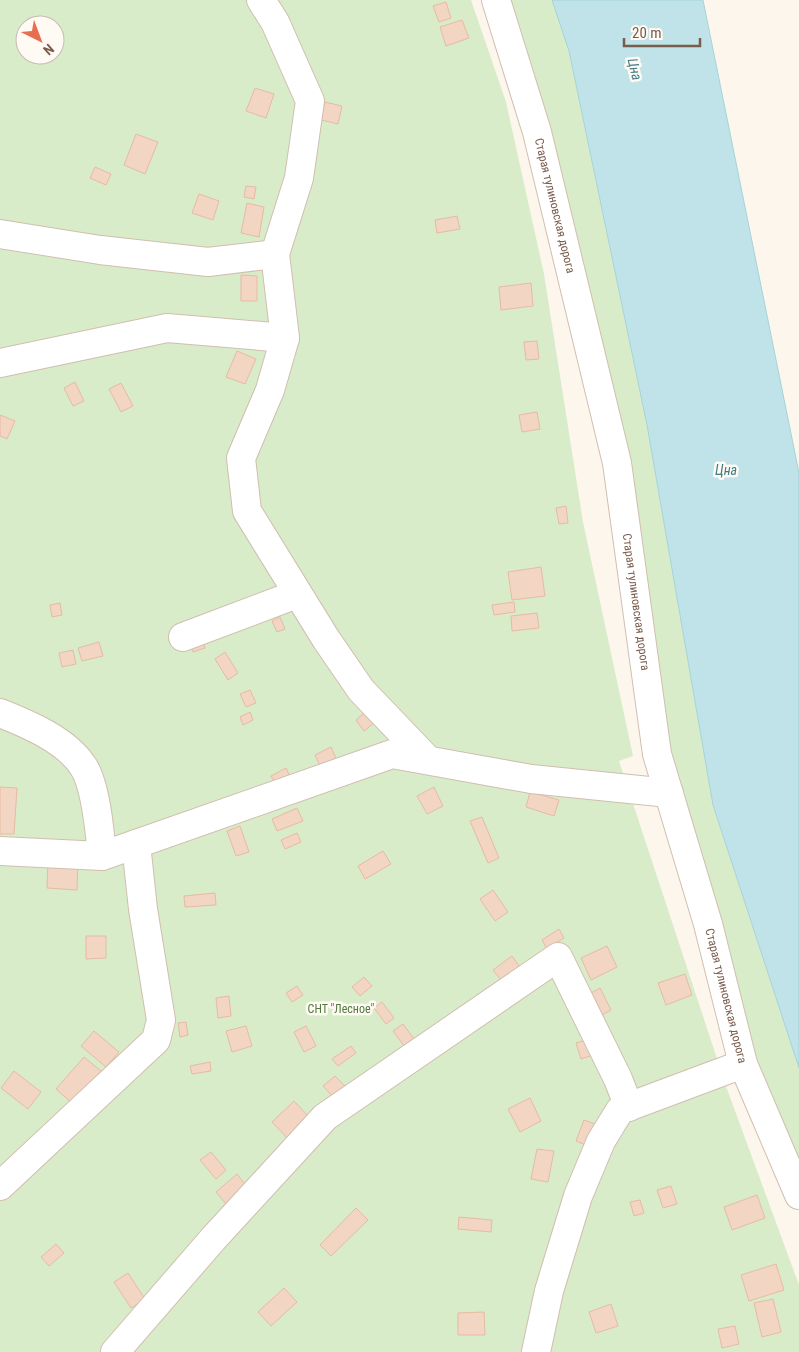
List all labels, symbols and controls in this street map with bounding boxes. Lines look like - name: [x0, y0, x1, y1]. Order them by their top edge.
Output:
- north arrow: [15, 15, 65, 65]
- scale bar: [624, 15, 700, 47]
- text: 20 m: [632, 24, 662, 42]
- text: N: [40, 41, 57, 58]
- water label: Цна: [625, 56, 645, 82]
- street label: Старая тулиновская дорога: [532, 137, 578, 275]
- water label: Цна: [715, 462, 737, 478]
- street label: Старая тулиновская дорога: [620, 532, 652, 672]
- street label: Старая тулиновская дорога: [702, 927, 750, 1065]
- park label: СНТ "Лесное": [308, 1002, 375, 1016]

